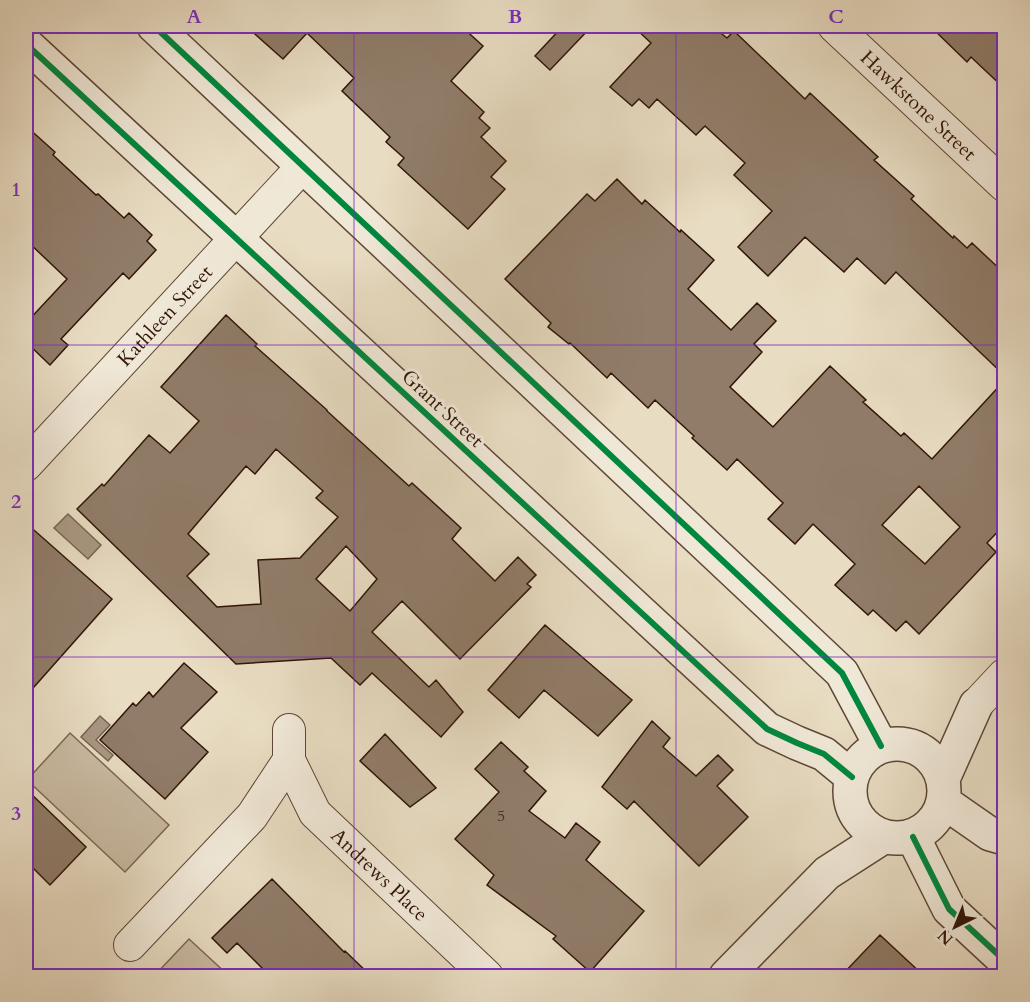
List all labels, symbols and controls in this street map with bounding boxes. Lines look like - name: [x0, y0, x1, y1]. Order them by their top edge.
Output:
- text: A: [186, 3, 202, 30]
- text: B: [508, 3, 522, 30]
- text: C: [828, 3, 844, 30]
- street label: Hawkstone Street: [854, 45, 983, 167]
- text: 1: [11, 176, 21, 203]
- street label: Kathleen Street: [111, 259, 219, 372]
- street label: Grant Street: [396, 363, 490, 454]
- text: 2: [11, 488, 21, 515]
- text: 3: [11, 800, 21, 827]
- house number: 5: [497, 805, 505, 827]
- street label: Andrews Place: [325, 822, 434, 927]
- north arrow: [925, 897, 985, 957]
- text: N: [933, 924, 958, 950]

